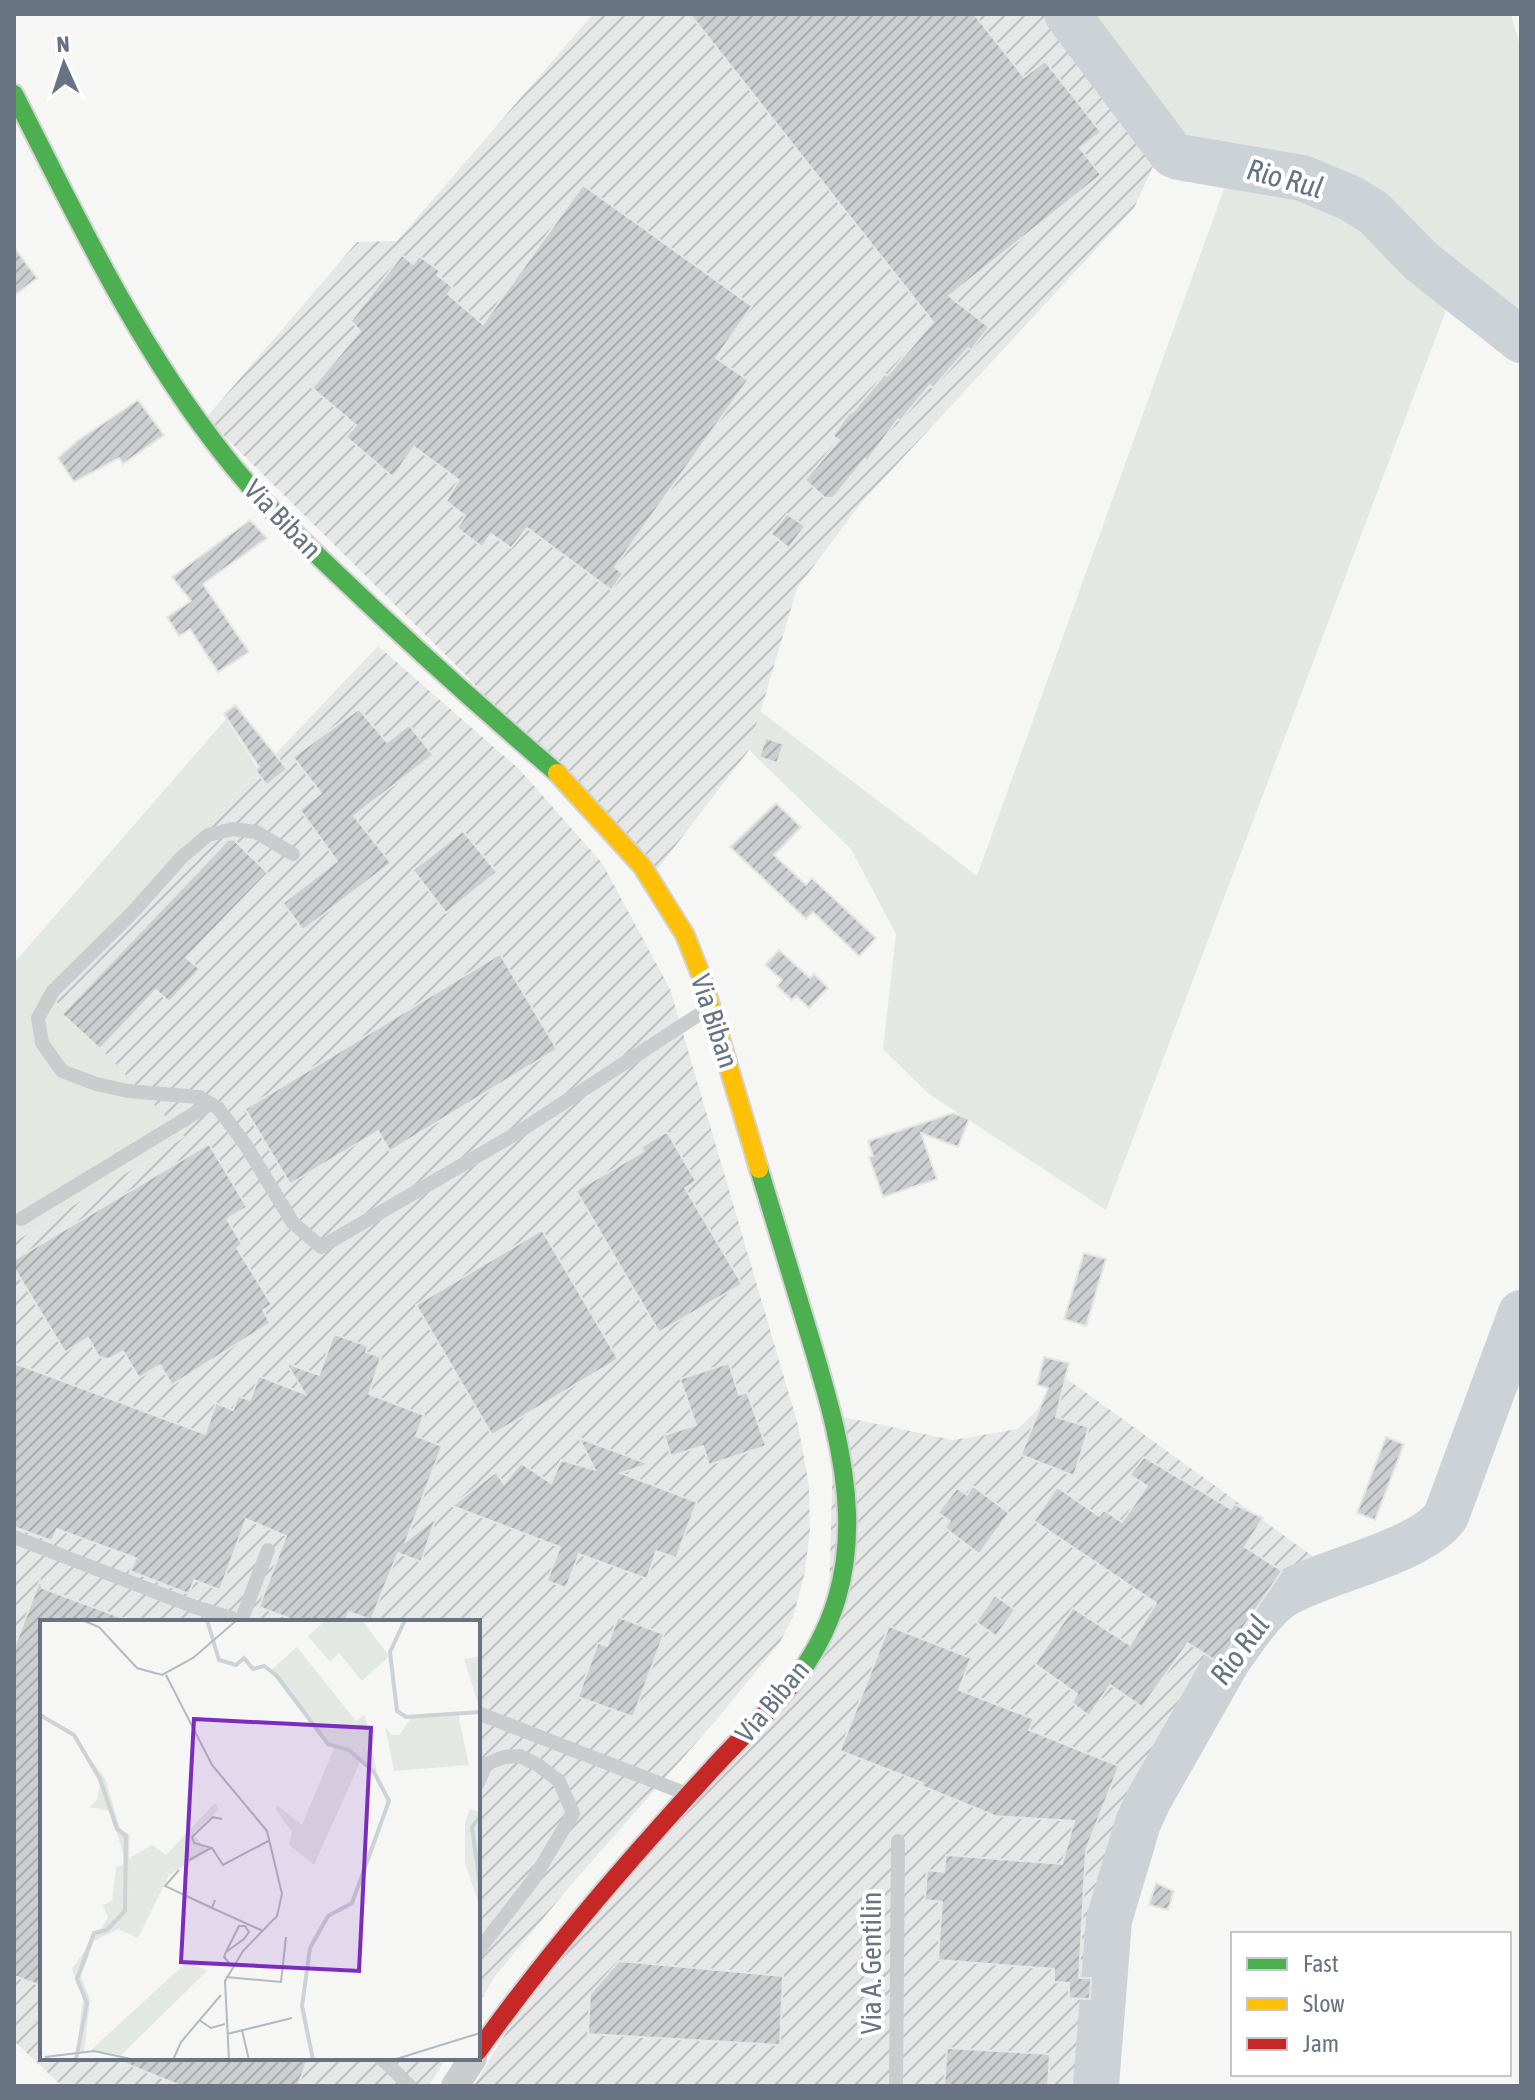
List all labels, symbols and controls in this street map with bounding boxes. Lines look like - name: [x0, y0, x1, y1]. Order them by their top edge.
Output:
- north arrow: [24, 24, 104, 104]
- text: N: [56, 31, 70, 57]
- water label: Rio Rul: [1243, 152, 1327, 204]
- street label: Via Biban: [238, 473, 328, 565]
- street label: Via Biban: [685, 970, 745, 1072]
- water label: Rio Rul: [1203, 1608, 1276, 1691]
- inset map: [40, 1620, 480, 2060]
- street label: Via Biban: [729, 1654, 815, 1748]
- street label: Via A. Gentilin: [855, 1892, 887, 2034]
- legend: [1231, 1932, 1511, 2076]
- text: Fast: [1303, 1950, 1339, 1977]
- text: Slow: [1303, 1990, 1345, 2017]
- text: Jam: [1303, 2030, 1339, 2057]

